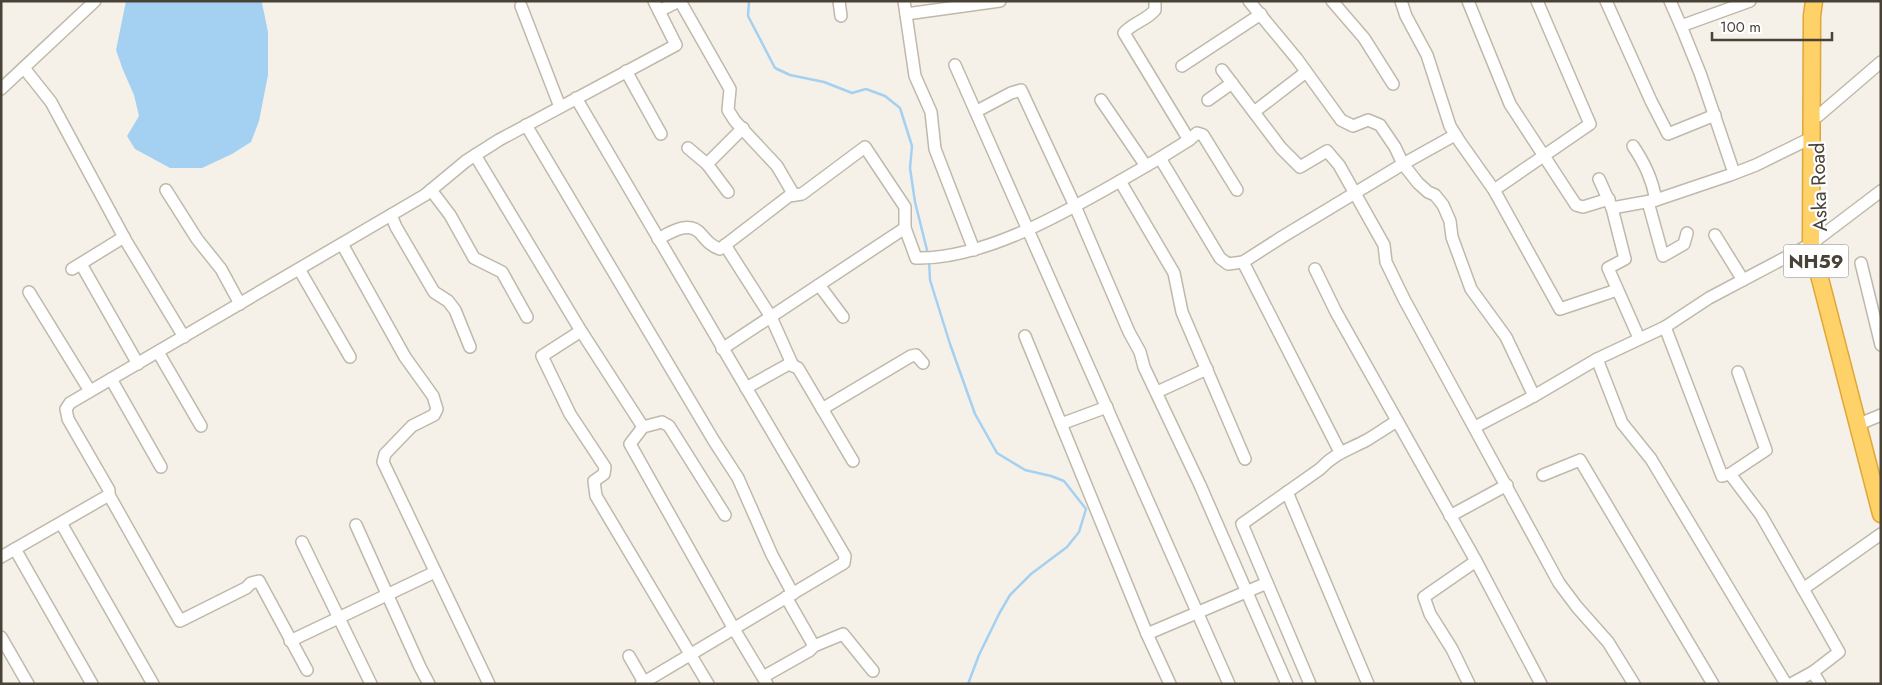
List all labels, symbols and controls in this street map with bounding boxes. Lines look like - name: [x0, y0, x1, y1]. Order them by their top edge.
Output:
- scale bar: [1712, 10, 1832, 42]
- text: 100 m: [1720, 16, 1761, 38]
- street label: Aska Road: [1803, 142, 1835, 232]
- road number: NH59: [1784, 245, 1848, 278]

